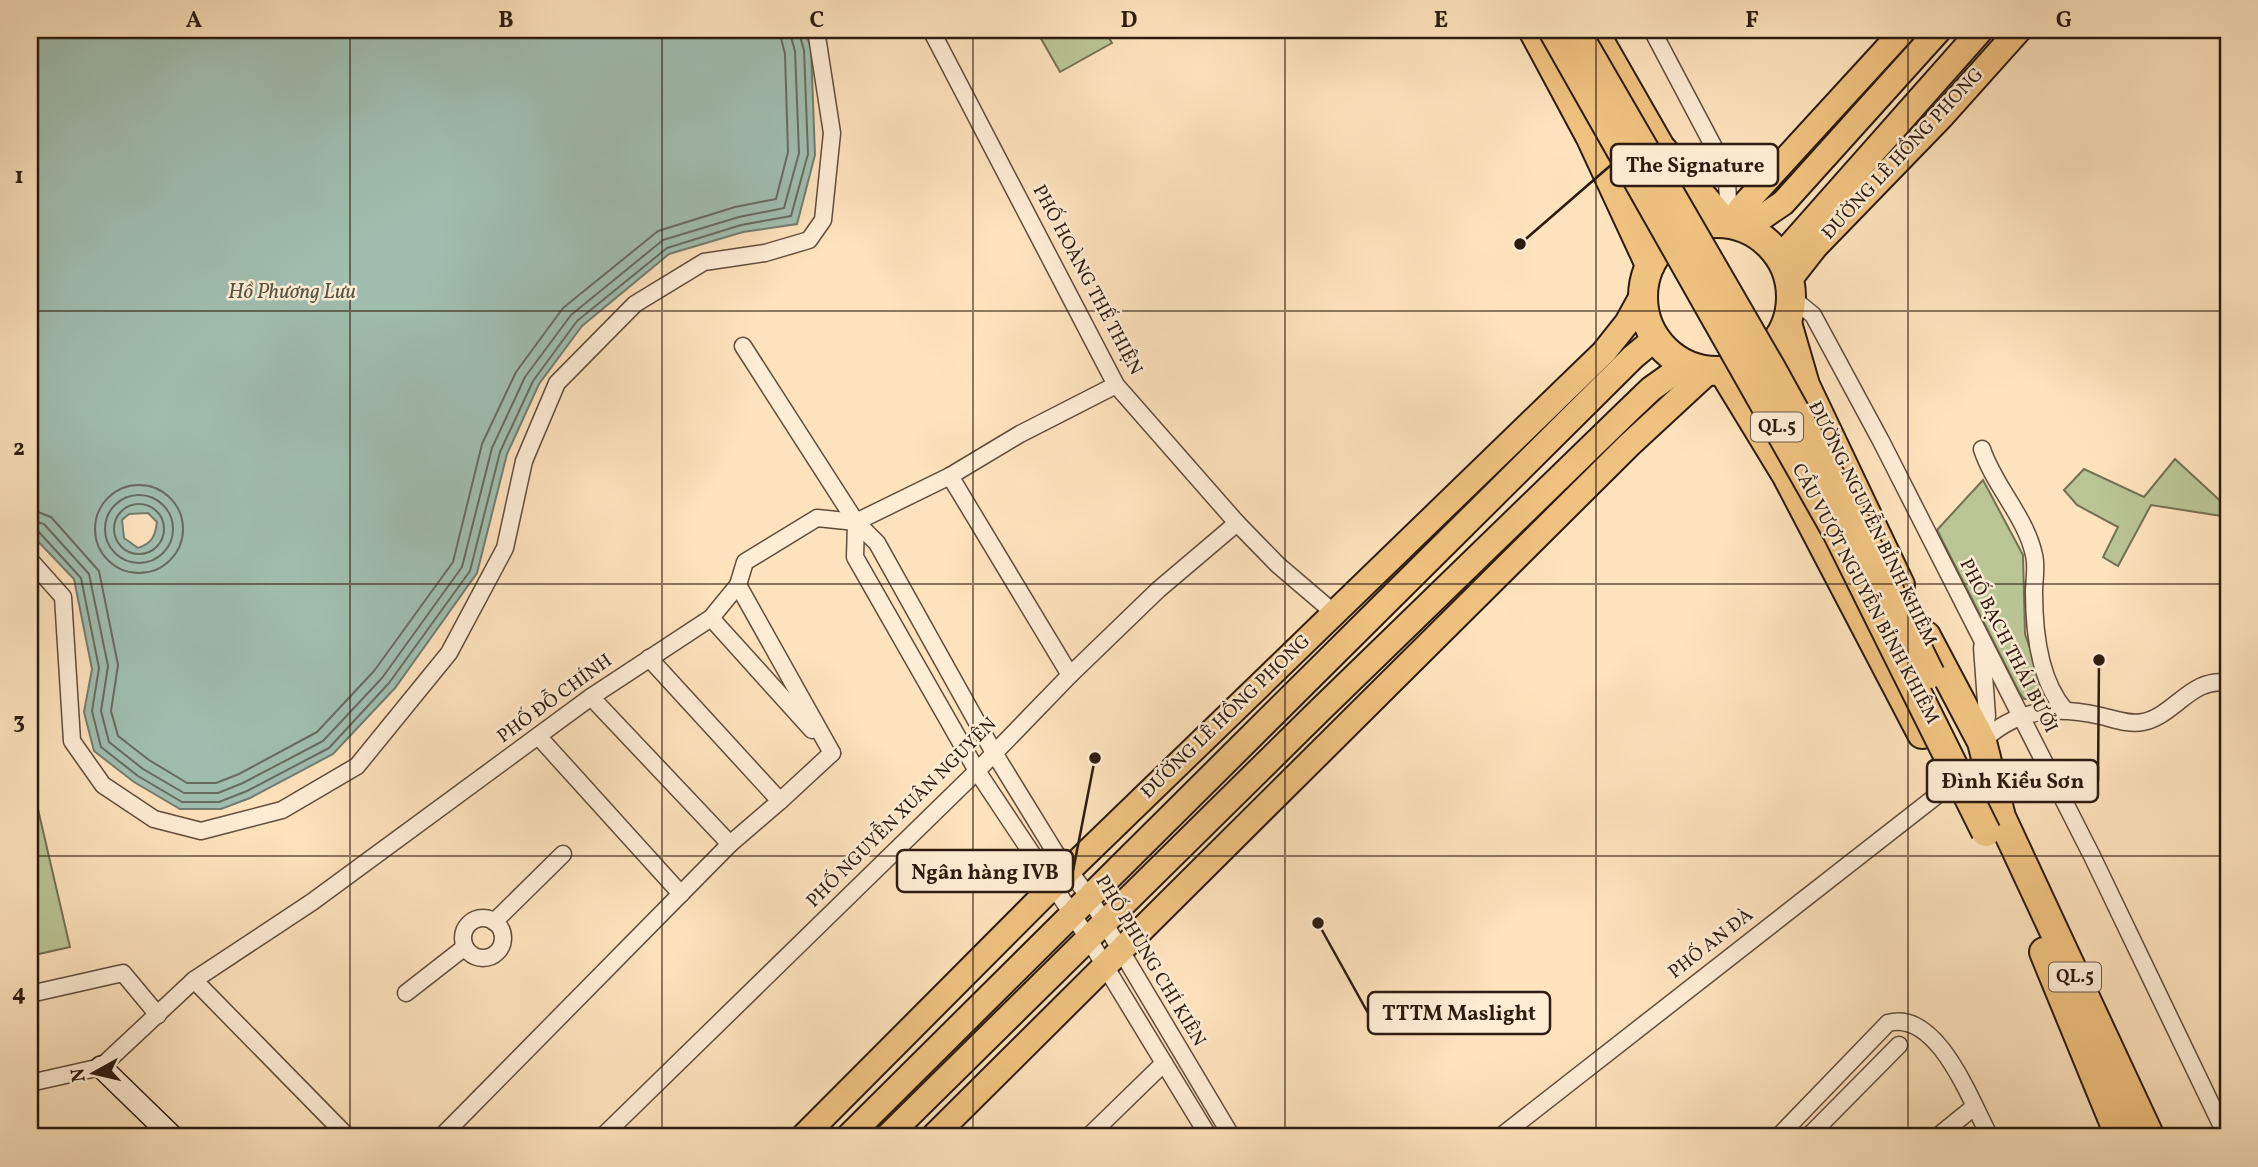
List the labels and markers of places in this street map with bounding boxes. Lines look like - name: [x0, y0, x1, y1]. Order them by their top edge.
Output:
- callout: The Signature: [1611, 144, 1778, 186]
- callout: Đình Kiều Sơn: [1927, 760, 2098, 802]
- callout: Ngân hàng IVB: [897, 850, 1073, 892]
- callout: TTTM Maslight: [1368, 992, 1550, 1034]

